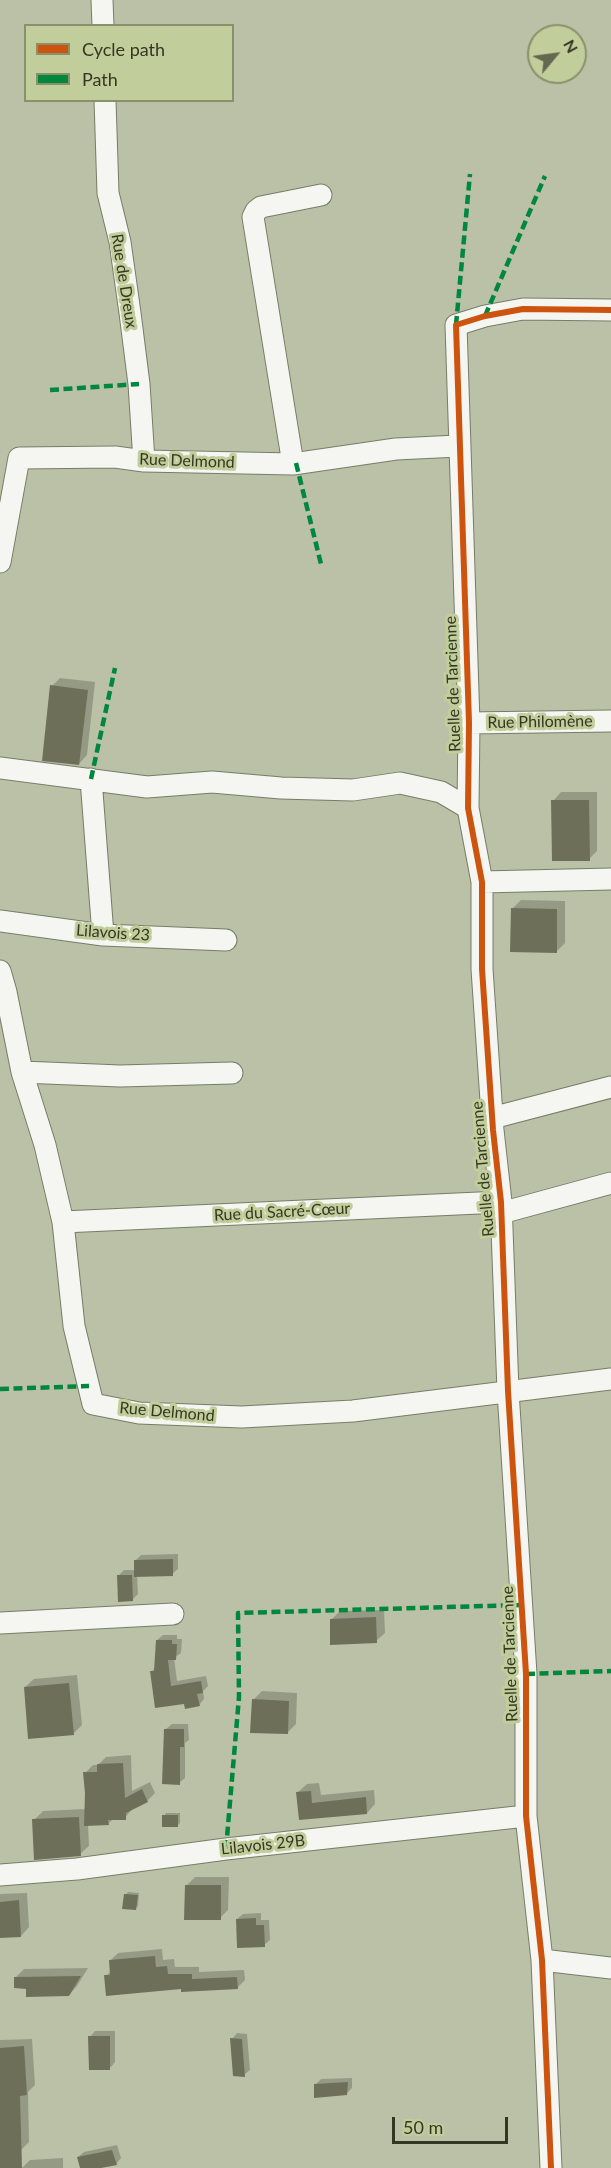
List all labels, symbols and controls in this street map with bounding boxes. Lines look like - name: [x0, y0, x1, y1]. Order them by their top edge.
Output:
- legend: [24, 24, 234, 102]
- north arrow: [527, 24, 587, 84]
- text: N: [560, 36, 583, 56]
- text: Cycle path: [82, 38, 165, 60]
- text: Path: [82, 68, 118, 90]
- street label: Rue de Dreux: [107, 232, 141, 330]
- street label: Rue Delmond: [139, 450, 235, 472]
- street label: Ruelle de Tarcienne: [441, 616, 465, 752]
- street label: Rue Philomène: [487, 711, 593, 733]
- street label: Lilavois 23: [75, 921, 151, 945]
- street label: Ruelle de Tarcienne: [468, 1100, 498, 1238]
- street label: Rue du Sacré-Cœur: [213, 1199, 351, 1225]
- street label: Rue Delmond: [119, 1398, 215, 1426]
- street label: Ruelle de Tarcienne: [498, 1586, 522, 1722]
- street label: Lilavois 29B: [220, 1831, 306, 1859]
- scale bar: [395, 2105, 510, 2143]
- text: 50 m: [403, 2116, 443, 2138]

